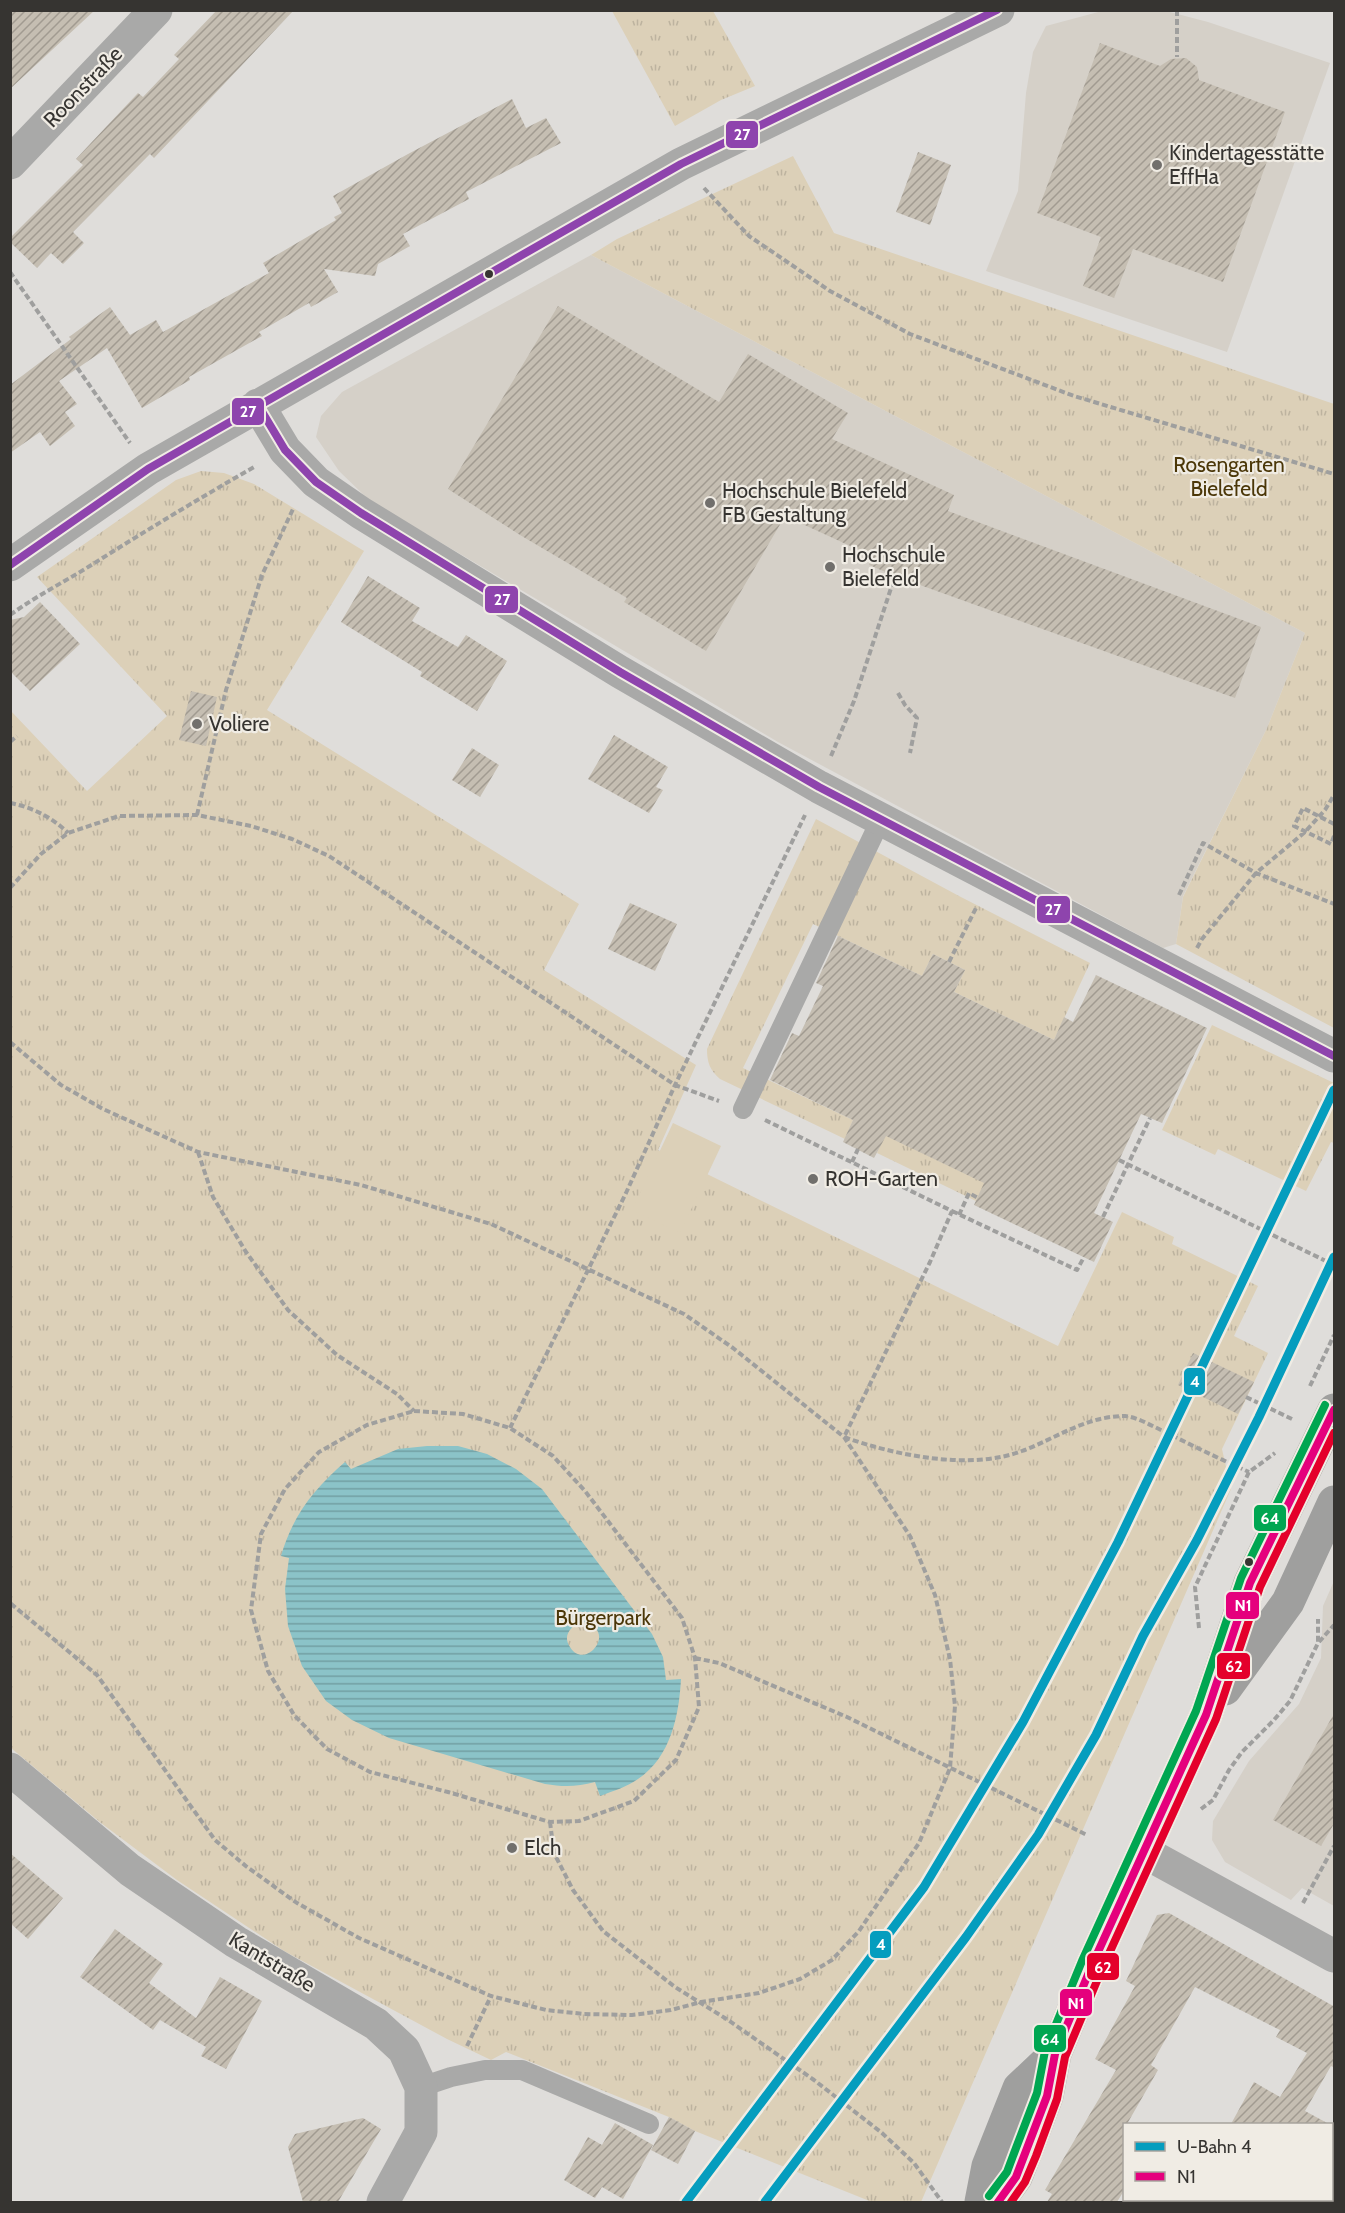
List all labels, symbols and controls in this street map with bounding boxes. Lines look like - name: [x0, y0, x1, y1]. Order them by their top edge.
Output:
- street label: Roonstraße: [38, 41, 127, 132]
- line badge: 27: [725, 120, 759, 149]
- text: 27: [734, 125, 751, 144]
- place label: Kindertagesstätte EffHa: [1169, 140, 1324, 189]
- marker: Kindertagesstätte EffHa: [1150, 158, 1164, 172]
- unlabelled marker: [483, 268, 495, 280]
- line badge: 27: [231, 397, 265, 426]
- text: 27: [240, 402, 257, 421]
- park label: Rosengarten Bielefeld: [1173, 452, 1285, 501]
- place label: Hochschule Bielefeld FB Gestaltung: [722, 478, 907, 527]
- marker: Hochschule Bielefeld FB Gestaltung: [703, 496, 717, 510]
- place label: Hochschule Bielefeld: [842, 542, 945, 591]
- marker: Hochschule Bielefeld: [823, 560, 837, 574]
- line badge: 27: [484, 585, 519, 614]
- text: 27: [494, 590, 511, 609]
- place label: Voliere: [209, 711, 270, 736]
- marker: Voliere: [190, 717, 204, 731]
- line badge: 27: [1036, 895, 1071, 924]
- text: 27: [1045, 900, 1062, 919]
- place label: ROH-Garten: [825, 1166, 938, 1191]
- marker: ROH-Garten: [806, 1172, 820, 1186]
- line badge: 4: [1183, 1367, 1206, 1396]
- text: 4: [1190, 1372, 1200, 1391]
- line badge: 64: [1253, 1504, 1287, 1532]
- text: 64: [1261, 1509, 1280, 1528]
- unlabelled marker: [1243, 1556, 1255, 1568]
- line badge: N1: [1225, 1591, 1260, 1620]
- text: N1: [1234, 1596, 1252, 1615]
- park label: Bürgerpark: [555, 1605, 651, 1630]
- line badge: 62: [1216, 1652, 1251, 1680]
- text: 62: [1225, 1657, 1243, 1676]
- place label: Elch: [524, 1835, 561, 1860]
- marker: Elch: [505, 1841, 519, 1855]
- street label: Kantstraße: [225, 1926, 320, 1997]
- line badge: 4: [869, 1930, 892, 1959]
- text: 4: [876, 1935, 886, 1954]
- line badge: 62: [1086, 1952, 1120, 1981]
- text: 62: [1094, 1958, 1112, 1977]
- line badge: N1: [1059, 1988, 1093, 2017]
- text: N1: [1067, 1994, 1085, 2013]
- line badge: 64: [1033, 2024, 1067, 2053]
- text: 64: [1041, 2030, 1060, 2049]
- legend: [1123, 2123, 1333, 2201]
- text: U-Bahn 4: [1177, 2136, 1251, 2158]
- text: N1: [1177, 2166, 1196, 2188]

